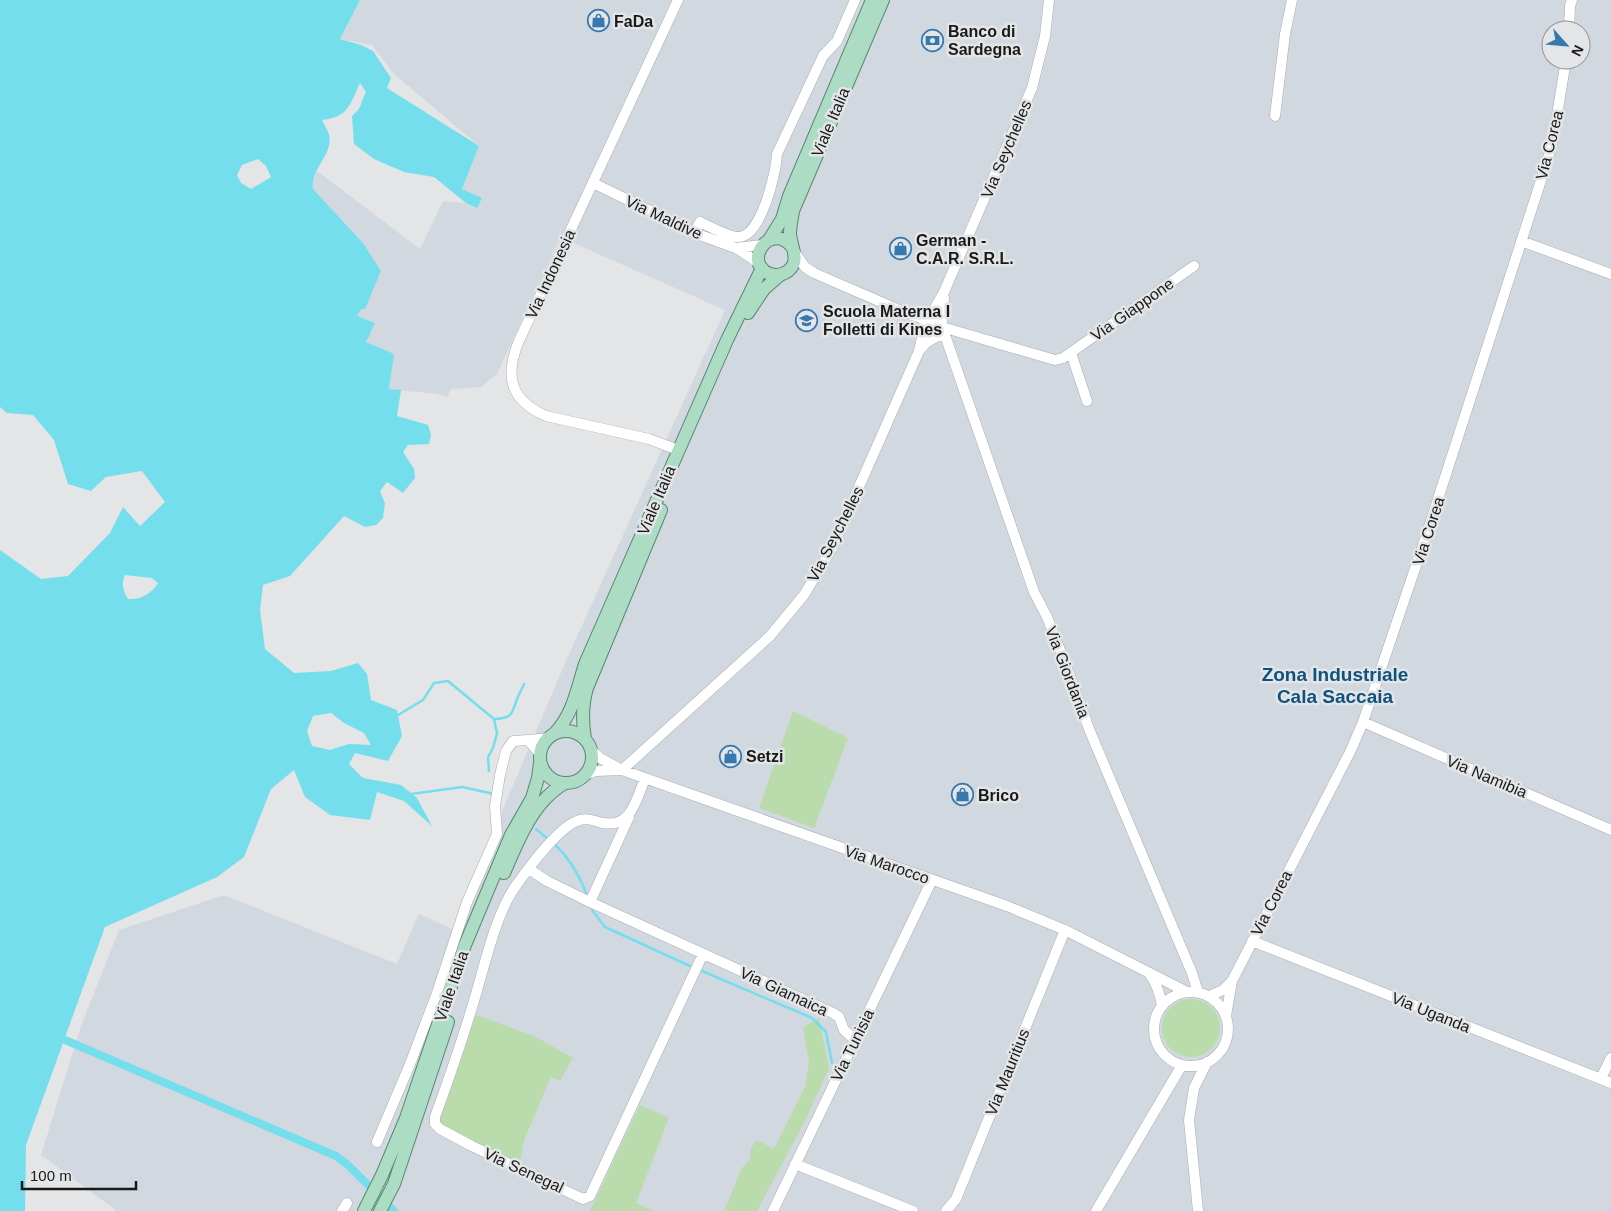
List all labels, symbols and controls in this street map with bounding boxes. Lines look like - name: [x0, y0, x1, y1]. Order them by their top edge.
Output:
- shop icon: FaDa: [586, 9, 610, 33]
- place label: FaDa: [614, 13, 653, 30]
- north arrow: [1541, 20, 1591, 70]
- place label: Banco di Sardegna: [948, 23, 1021, 58]
- bank icon: Banco di Sardegna: [920, 28, 944, 52]
- text: N: [1568, 43, 1587, 59]
- street label: Viale Italia: [808, 85, 853, 159]
- street label: Via Seychelles: [978, 98, 1035, 201]
- street label: Via Corea: [1533, 109, 1566, 182]
- street label: Via Maldive: [623, 192, 705, 243]
- street label: Via Indonesia: [522, 227, 579, 322]
- place label: German - C.A.R. S.R.L.: [916, 232, 1014, 267]
- shop icon: German - C.A.R. S.R.L.: [888, 237, 912, 261]
- street label: Via Giappone: [1088, 275, 1177, 344]
- place label: Scuola Materna I Folletti di Kines: [823, 303, 950, 338]
- school or university icon: Scuola Materna I Folletti di Kines: [795, 308, 819, 332]
- street label: Viale Italia: [634, 463, 679, 537]
- street label: Via Seychelles: [804, 484, 867, 585]
- street label: Via Corea: [1409, 495, 1448, 567]
- street label: Via Giordania: [1042, 624, 1093, 720]
- district label: Zona Industriale Cala Saccaia: [1262, 664, 1408, 707]
- shop icon: Setzi: [718, 744, 742, 768]
- place label: Setzi: [746, 748, 783, 765]
- street label: Via Namibia: [1444, 752, 1530, 801]
- shop icon: Brico: [950, 783, 974, 807]
- place label: Brico: [978, 787, 1019, 804]
- street label: Via Marocco: [842, 842, 932, 887]
- street label: Via Corea: [1248, 868, 1295, 939]
- street label: Viale Italia: [431, 949, 472, 1024]
- street label: Via Giamaica: [737, 964, 830, 1019]
- street label: Via Uganda: [1389, 989, 1473, 1036]
- street label: Via Tunisia: [828, 1006, 877, 1084]
- street label: Via Mauritius: [982, 1026, 1033, 1118]
- street label: Via Senegal: [481, 1145, 566, 1196]
- scale bar: [22, 1158, 136, 1190]
- text: 100 m: [30, 1167, 72, 1184]

